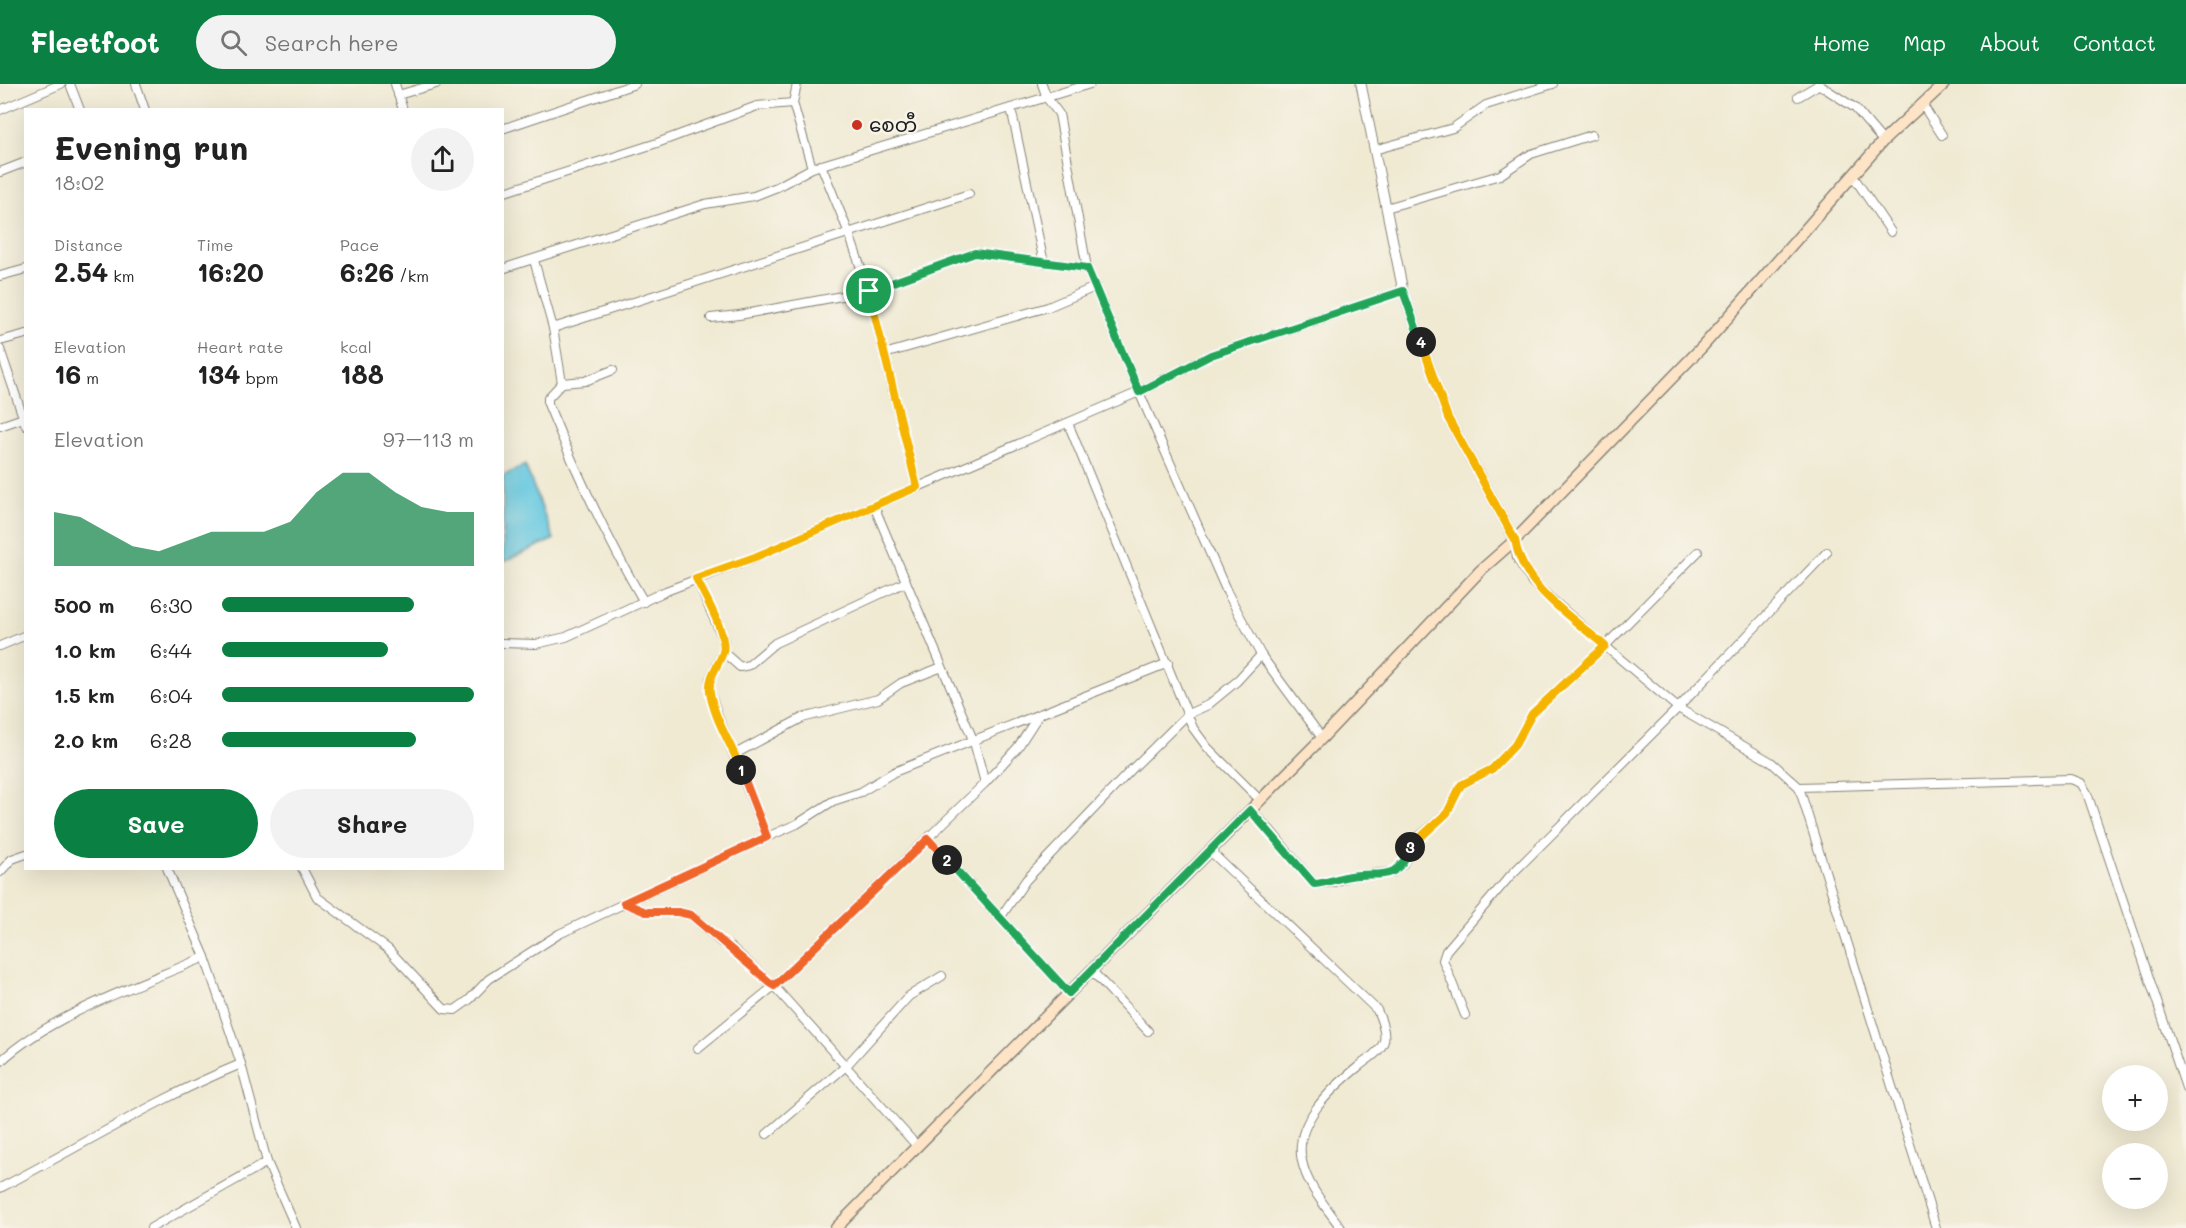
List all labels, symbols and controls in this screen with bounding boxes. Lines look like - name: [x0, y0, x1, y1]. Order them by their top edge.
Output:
- search box: [196, 15, 616, 69]
- text: Fleetfoot: [30, 24, 160, 60]
- icon: search: [217, 26, 250, 59]
- text: Search here: [265, 28, 399, 57]
- text: Home: [1813, 29, 1870, 56]
- text: Map: [1903, 29, 1946, 56]
- text: About: [1979, 29, 2040, 56]
- text: Contact: [2073, 29, 2156, 56]
- place label: စေတီ: [869, 111, 917, 137]
- marker: စေတီ: [850, 118, 864, 132]
- text: Evening run: [54, 125, 248, 168]
- button: share: [411, 128, 474, 191]
- text: 18:02: [54, 169, 105, 195]
- text: Distance: [54, 234, 123, 255]
- text: Time: [197, 234, 233, 255]
- text: Pace: [340, 234, 379, 255]
- text: 2.54: [54, 255, 108, 289]
- text: 16:20: [197, 255, 264, 289]
- text: 6:26: [340, 255, 394, 289]
- text: km: [108, 265, 135, 286]
- text: /km: [394, 265, 429, 286]
- pin: [843, 265, 894, 316]
- icon: arrive: [852, 274, 885, 307]
- pin: 4: [1406, 327, 1436, 357]
- text: 4: [1416, 331, 1426, 352]
- text: Elevation: [54, 336, 126, 357]
- text: Heart rate: [197, 336, 283, 357]
- text: kcal: [340, 336, 372, 357]
- text: 16: [54, 357, 81, 391]
- text: 134: [197, 357, 241, 391]
- text: 188: [340, 357, 384, 391]
- text: m: [81, 367, 99, 388]
- text: bpm: [241, 367, 279, 388]
- text: Elevation: [54, 426, 144, 452]
- text: 97–113 m: [383, 426, 474, 452]
- text: 500 m: [54, 592, 114, 618]
- text: 6:30: [150, 592, 192, 618]
- text: 1.0 km: [54, 637, 116, 663]
- text: 6:44: [150, 637, 192, 663]
- text: 1.5 km: [54, 682, 115, 708]
- text: 6:04: [150, 682, 192, 708]
- text: 2.0 km: [54, 727, 118, 753]
- text: 6:28: [150, 727, 192, 753]
- pin: 1: [726, 755, 756, 785]
- text: 1: [737, 759, 745, 780]
- button: Save: [54, 789, 258, 858]
- button: Share: [270, 789, 474, 858]
- pin: 3: [1395, 832, 1425, 862]
- text: 3: [1405, 836, 1415, 857]
- pin: 2: [932, 845, 962, 875]
- text: 2: [943, 849, 951, 870]
- map controls: [2102, 1065, 2168, 1209]
- button: +: [2102, 1065, 2168, 1131]
- button: −: [2102, 1143, 2168, 1209]

